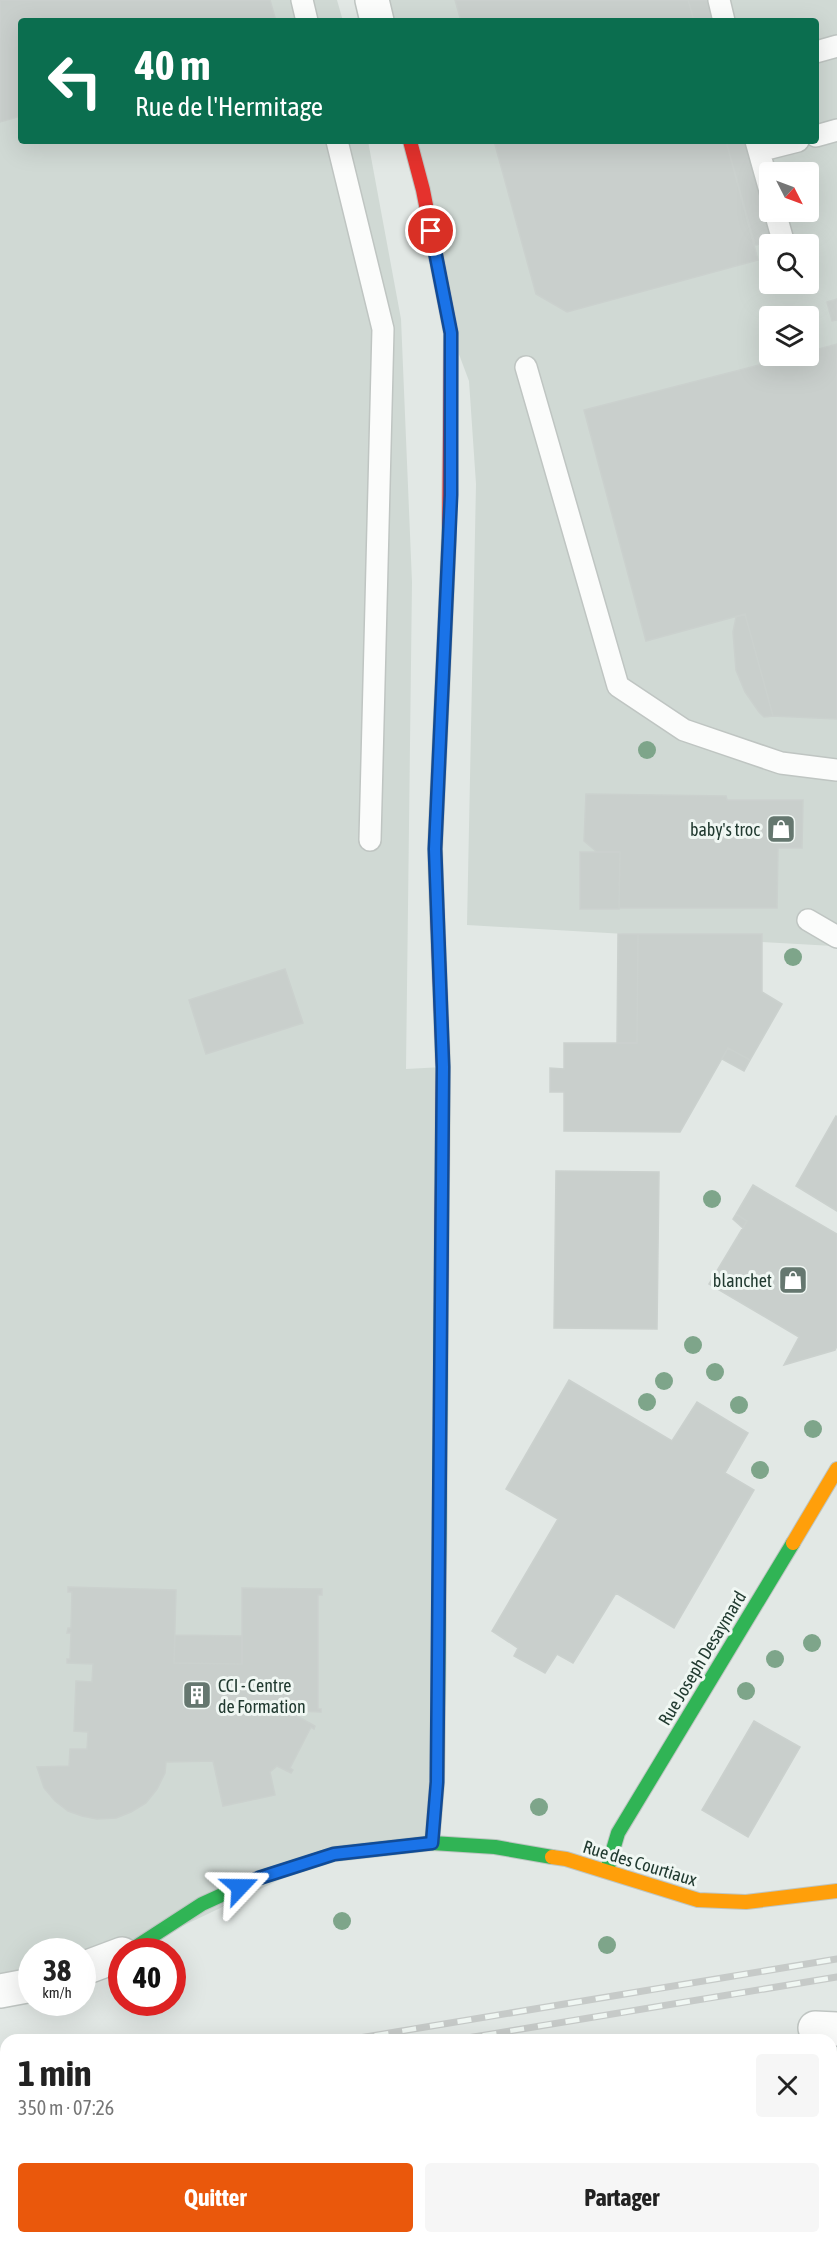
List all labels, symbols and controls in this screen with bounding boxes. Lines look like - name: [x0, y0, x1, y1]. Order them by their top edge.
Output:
- text: 40 m: [135, 41, 210, 89]
- icon: left: [36, 42, 114, 120]
- text: Rue de l'Hermitage: [135, 91, 323, 122]
- north arrow: [759, 162, 819, 222]
- map controls: [759, 162, 819, 366]
- pin: [405, 205, 456, 256]
- icon: arrive: [414, 214, 447, 247]
- button: search: [759, 234, 819, 294]
- button: layers: [759, 306, 819, 366]
- shop icon: baby's troc: [765, 813, 797, 845]
- place label: baby's troc: [690, 819, 760, 840]
- shop icon: blanchet: [777, 1264, 809, 1296]
- place label: blanchet: [713, 1270, 772, 1291]
- street label: Rue Joseph Desaymard: [654, 1587, 750, 1729]
- place label: CCI - Centre de Formation: [218, 1675, 306, 1717]
- building icon: CCI - Centre de Formation: [181, 1679, 213, 1711]
- street label: Rue des Courtiaux: [581, 1836, 699, 1890]
- position arrow: [208, 1855, 272, 1919]
- speed limit sign: 40: [108, 1938, 186, 2016]
- text: 38: [43, 1953, 71, 1987]
- text: km/h: [42, 1984, 72, 2001]
- text: 1 min: [18, 2052, 92, 2094]
- button: close: [756, 2054, 819, 2117]
- text: 350 m · 07:26: [18, 2096, 114, 2119]
- button: Quitter: [18, 2163, 413, 2232]
- button: Partager: [425, 2163, 819, 2232]

